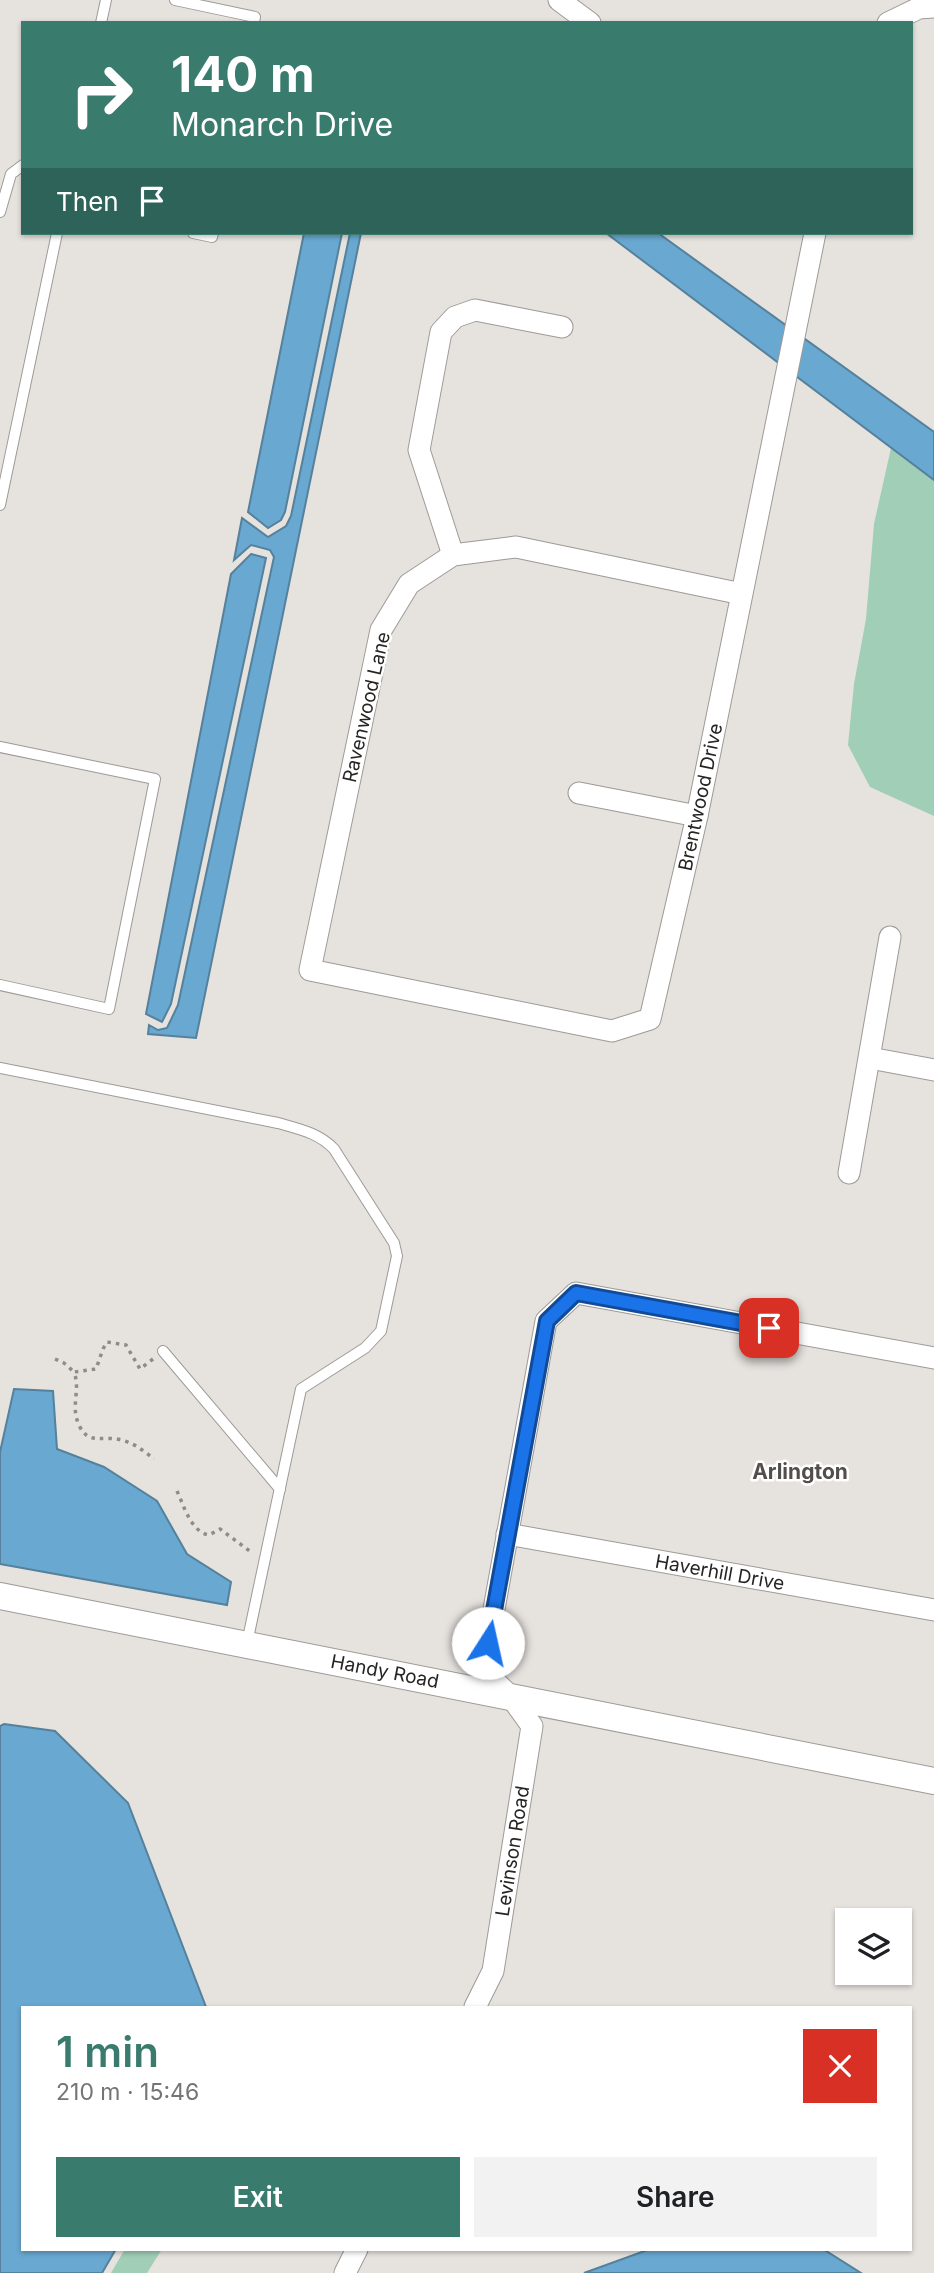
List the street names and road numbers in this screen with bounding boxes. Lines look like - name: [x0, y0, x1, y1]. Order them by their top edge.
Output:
- street label: Ravenwood Lane: [338, 630, 395, 785]
- street label: Brentwood Drive: [674, 721, 727, 873]
- street label: Haverhill Drive: [653, 1550, 786, 1595]
- street label: Handy Road: [329, 1650, 441, 1693]
- street label: Levinson Road: [491, 1784, 534, 1918]

